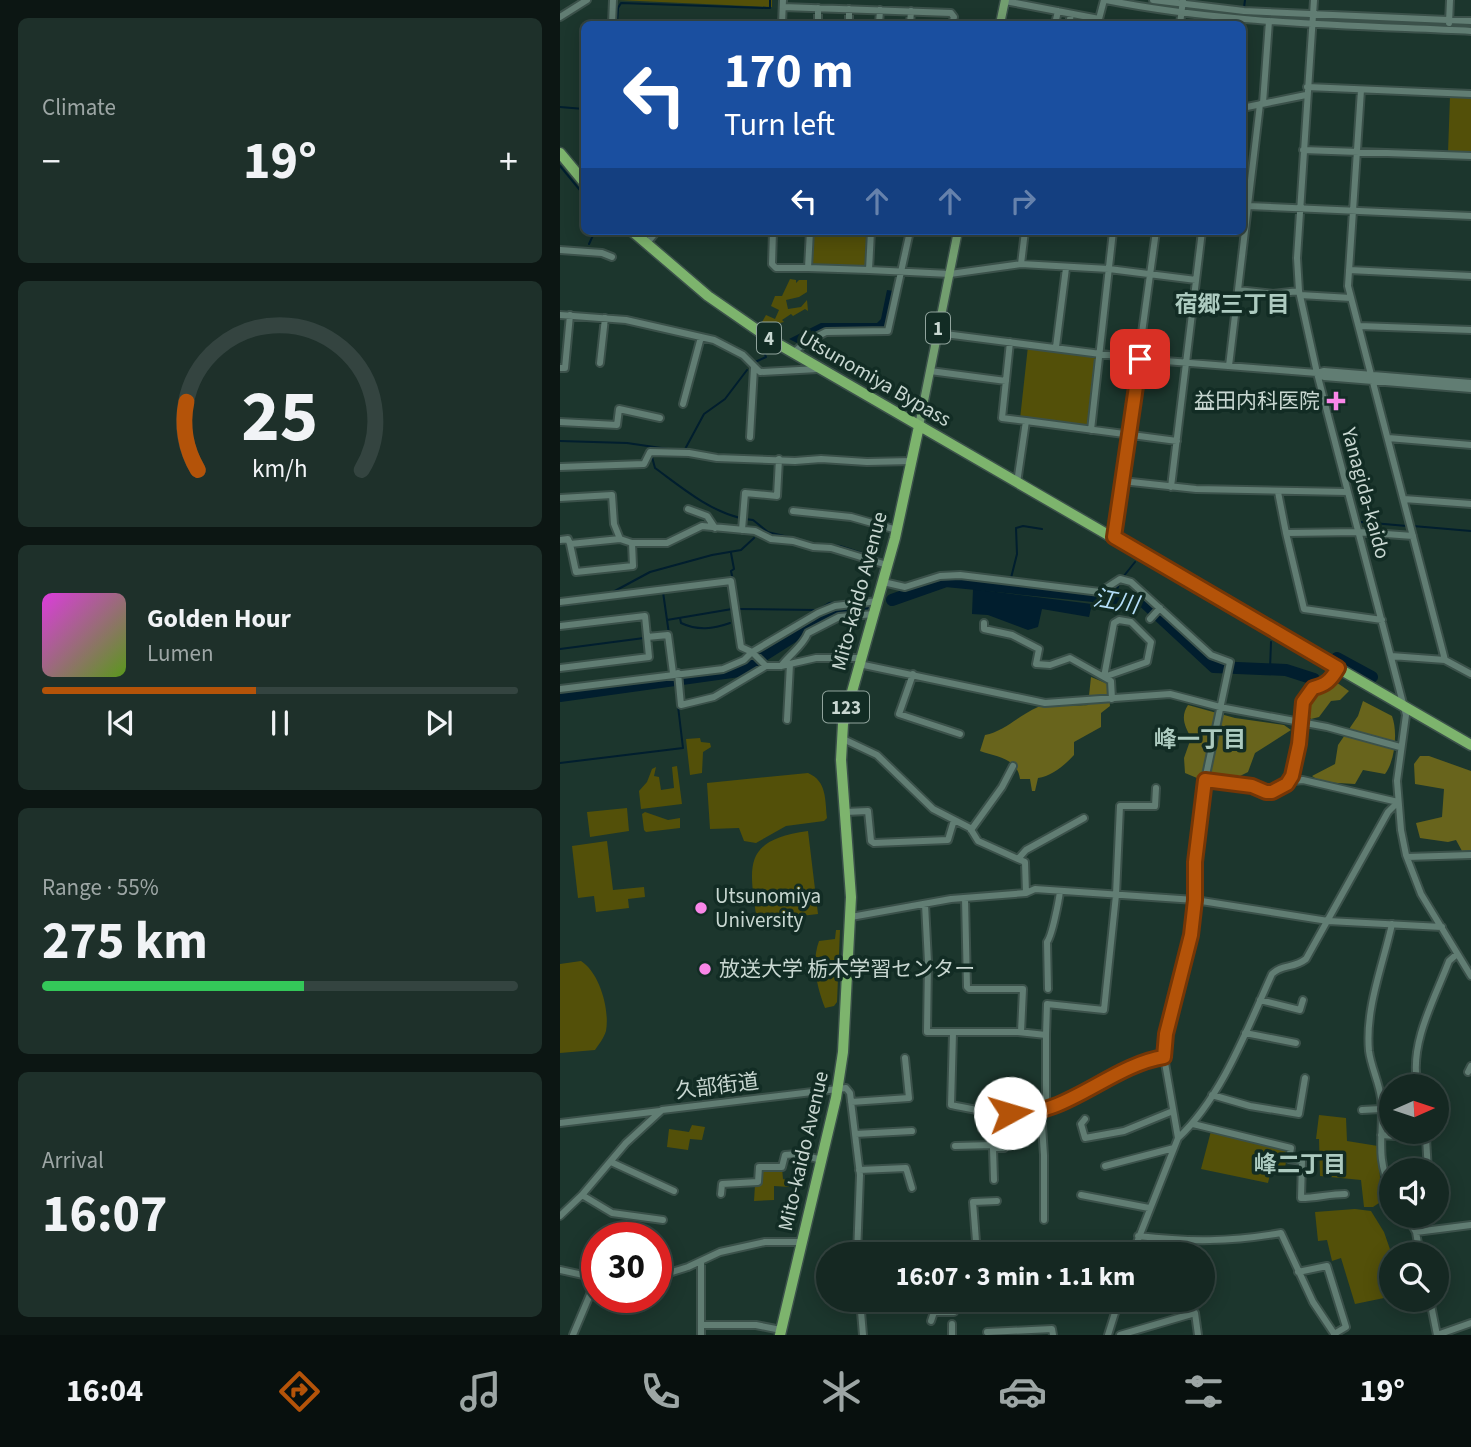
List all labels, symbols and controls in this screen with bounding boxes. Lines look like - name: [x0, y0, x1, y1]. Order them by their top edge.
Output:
- text: 170 m: [724, 37, 853, 107]
- icon: left: [609, 49, 700, 140]
- text: Climate: [42, 91, 116, 124]
- text: Turn left: [724, 102, 835, 148]
- text: 19°: [243, 125, 317, 199]
- text: −: [42, 135, 61, 189]
- text: +: [499, 135, 518, 189]
- icon: left: [785, 182, 823, 220]
- icon: ahead: [858, 182, 896, 220]
- icon: ahead: [931, 182, 969, 220]
- icon: right: [1004, 182, 1042, 220]
- district label: 宿郷三丁目: [1175, 288, 1290, 321]
- road number: 1: [926, 312, 950, 344]
- road number: 4: [757, 322, 781, 354]
- street label: Utsunomiya Bypass: [793, 322, 957, 434]
- pin: [1110, 329, 1170, 389]
- icon: arrive: [1121, 340, 1159, 378]
- text: 25: [242, 366, 318, 470]
- place label: 益田内科医院: [1194, 386, 1320, 416]
- marker: 益田内科医院: [1326, 391, 1346, 411]
- street label: Yanagida-kaido: [1334, 423, 1398, 562]
- text: km/h: [252, 451, 308, 487]
- street label: Mito-kaido Avenue: [823, 508, 895, 674]
- water label: 江川: [1090, 581, 1144, 622]
- text: Golden Hour: [147, 600, 291, 637]
- text: Lumen: [147, 637, 214, 670]
- road number: 123: [823, 692, 869, 722]
- icon: previous: [102, 704, 140, 742]
- icon: pause: [261, 704, 299, 742]
- icon: next: [420, 704, 458, 742]
- district label: 峰一丁目: [1154, 723, 1246, 756]
- text: Range · 55%: [42, 871, 159, 904]
- place label: Utsunomiya University: [715, 881, 821, 935]
- marker: Utsunomiya University: [693, 900, 709, 916]
- text: 275 km: [42, 905, 208, 979]
- place label: 放送大学 栃木学習センター: [719, 954, 975, 984]
- marker: 放送大学 栃木学習センター: [697, 961, 713, 977]
- street label: 久部街道: [673, 1066, 761, 1106]
- street label: Mito-kaido Avenue: [770, 1068, 836, 1234]
- north arrow: [1379, 1074, 1449, 1144]
- map controls: [1379, 1074, 1449, 1312]
- position arrow: [973, 1076, 1047, 1150]
- text: Arrival: [42, 1144, 104, 1177]
- district label: 峰二丁目: [1254, 1148, 1346, 1181]
- button: sound: [1379, 1158, 1449, 1228]
- text: 16:07: [42, 1178, 167, 1252]
- speed limit sign: 30: [581, 1222, 672, 1313]
- button: search: [1379, 1242, 1449, 1312]
- text: 16:07 · 3 min · 1.1 km: [896, 1258, 1135, 1295]
- icon: directions: [275, 1367, 324, 1416]
- icon: music: [456, 1367, 505, 1416]
- icon: phone: [636, 1367, 685, 1416]
- icon: climate: [817, 1367, 866, 1416]
- icon: car: [998, 1367, 1047, 1416]
- icon: filters: [1179, 1367, 1228, 1416]
- text: 16:04: [66, 1368, 143, 1414]
- text: 19°: [1360, 1368, 1405, 1414]

